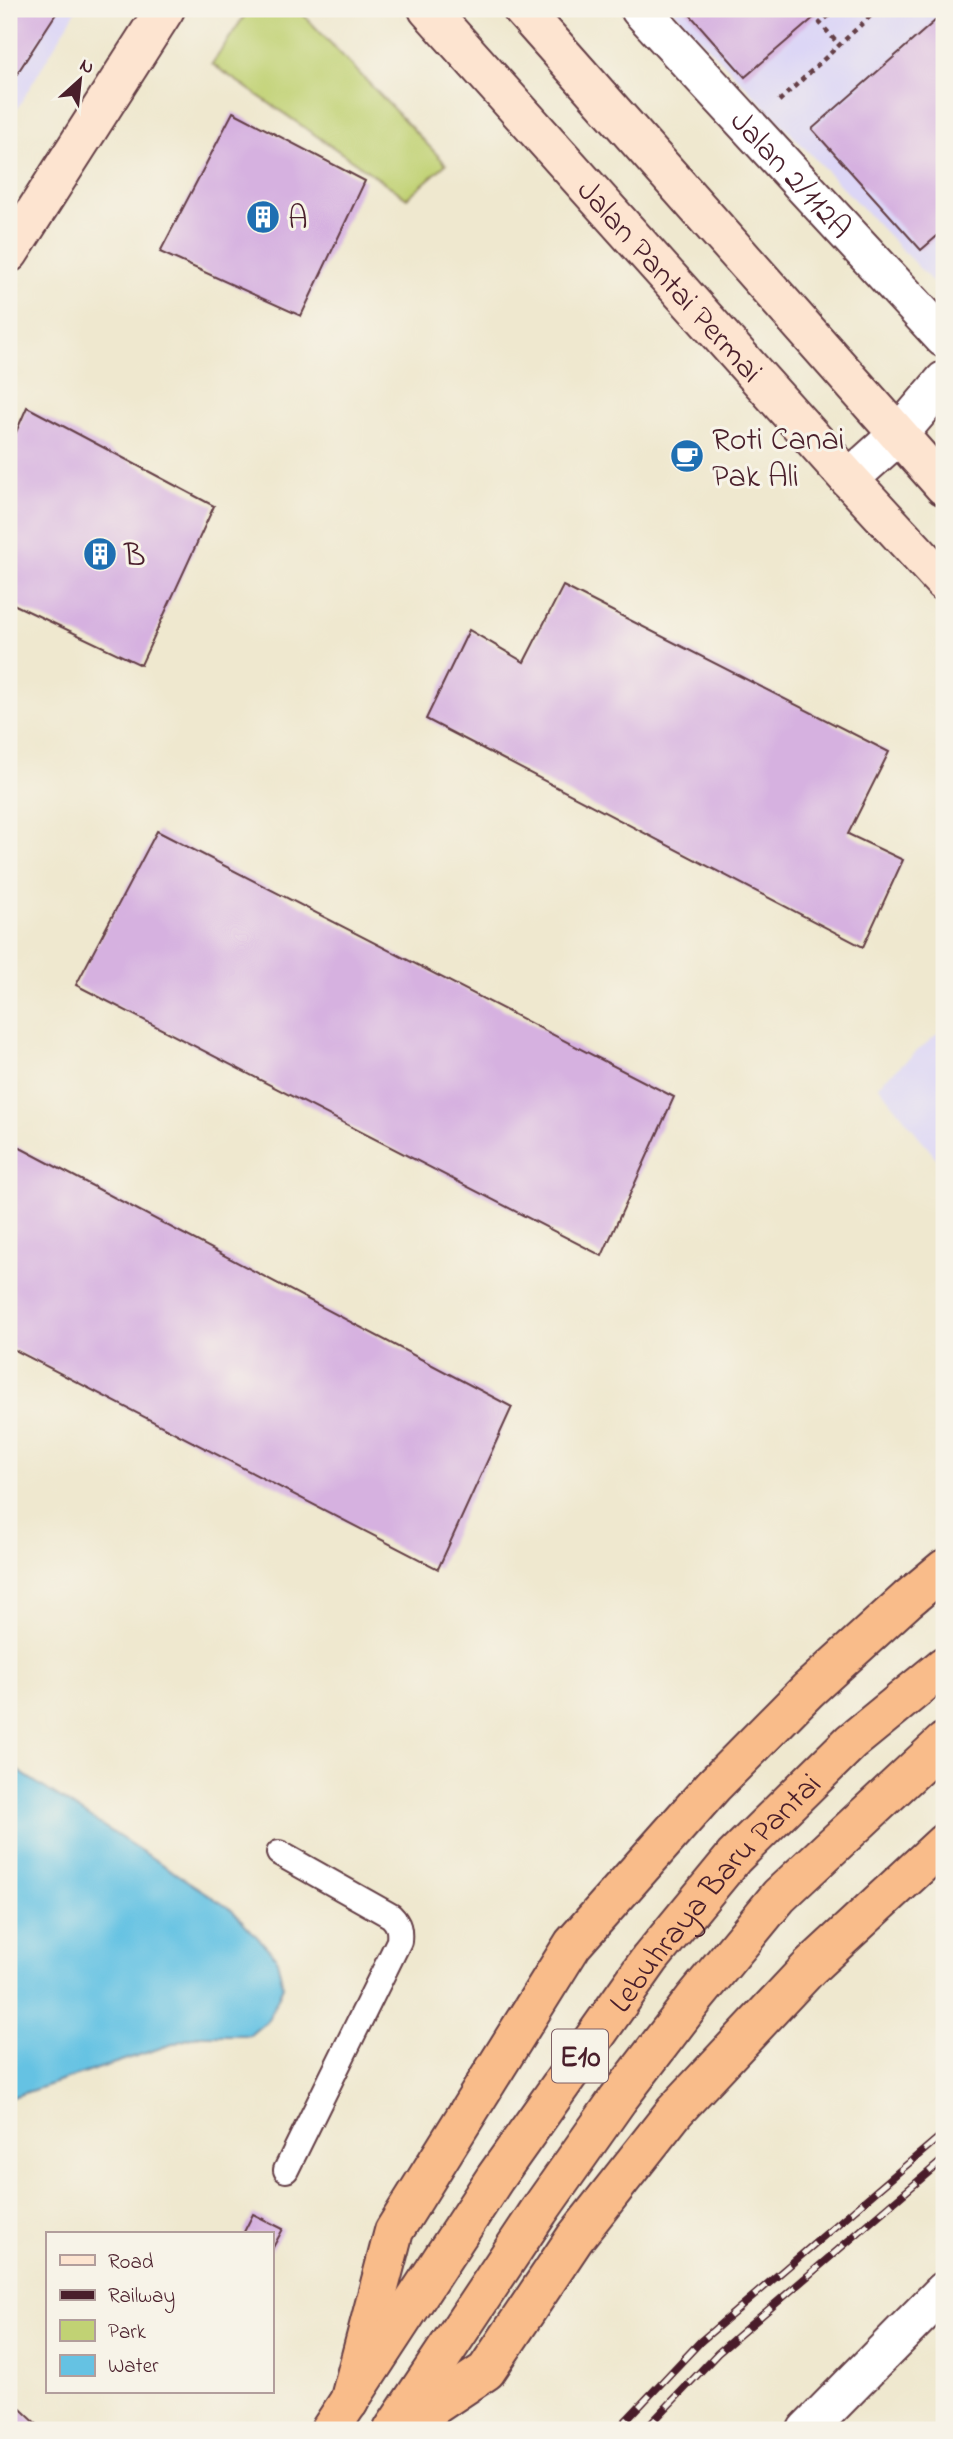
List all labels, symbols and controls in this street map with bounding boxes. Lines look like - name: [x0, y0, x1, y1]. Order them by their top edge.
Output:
- north arrow: [46, 46, 116, 116]
- text: N: [75, 52, 99, 82]
- street label: Jalan 2/112A: [717, 101, 861, 251]
- street label: Jalan Pantai Permai: [564, 170, 772, 395]
- place label: A: [288, 197, 308, 244]
- building icon: A: [244, 198, 282, 236]
- place label: Roti Canai Pak Ali: [712, 418, 845, 502]
- cafe icon: Roti Canai Pak Ali: [668, 437, 706, 475]
- place label: B: [123, 534, 146, 581]
- building icon: B: [81, 535, 119, 573]
- street label: Lebuhraya Baru Pantai: [599, 1764, 834, 2024]
- road number: E10: [552, 2030, 608, 2082]
- legend: [46, 2232, 273, 2394]
- text: Road: [108, 2248, 154, 2278]
- text: Railway: [108, 2282, 175, 2314]
- text: Park: [108, 2318, 147, 2348]
- text: Water: [108, 2352, 159, 2382]

